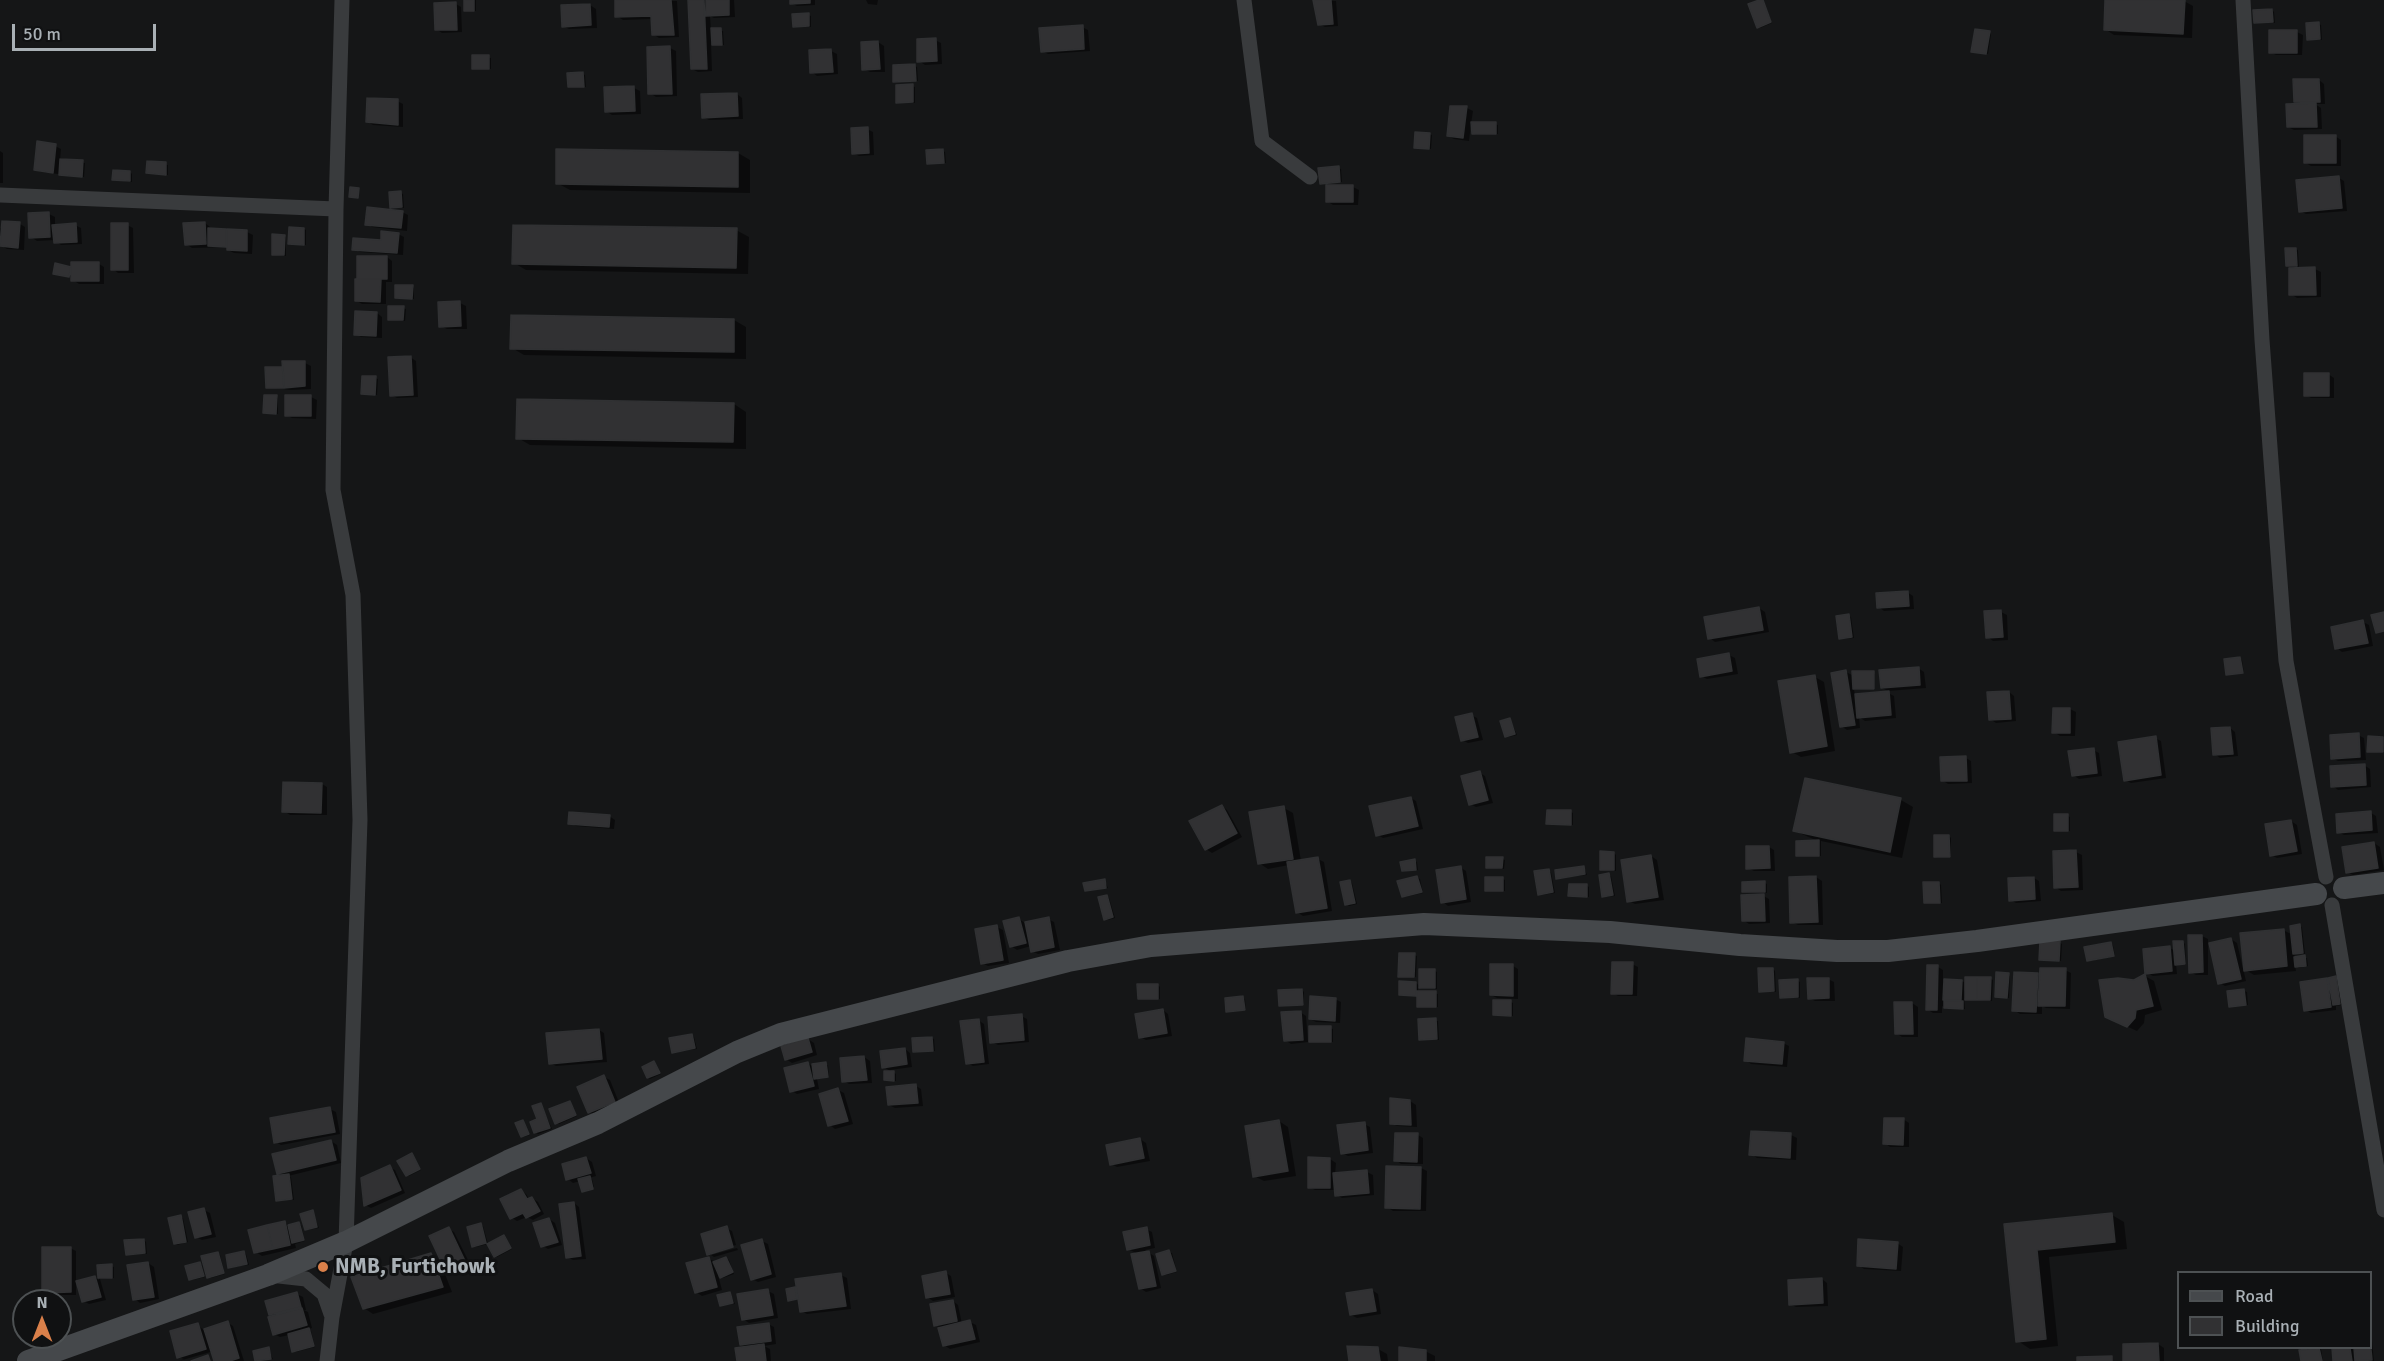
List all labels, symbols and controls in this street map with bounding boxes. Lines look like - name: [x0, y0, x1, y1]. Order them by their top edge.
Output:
- scale bar: [15, 12, 159, 50]
- text: 50 m: [23, 23, 61, 45]
- place label: NMB, Furtichowk: [335, 1254, 495, 1280]
- marker: NMB, Furtichowk: [316, 1260, 330, 1274]
- legend: [2177, 1271, 2372, 1349]
- text: Road: [2235, 1285, 2274, 1307]
- north arrow: [12, 1289, 72, 1349]
- text: N: [36, 1293, 48, 1313]
- text: Building: [2235, 1315, 2299, 1337]

